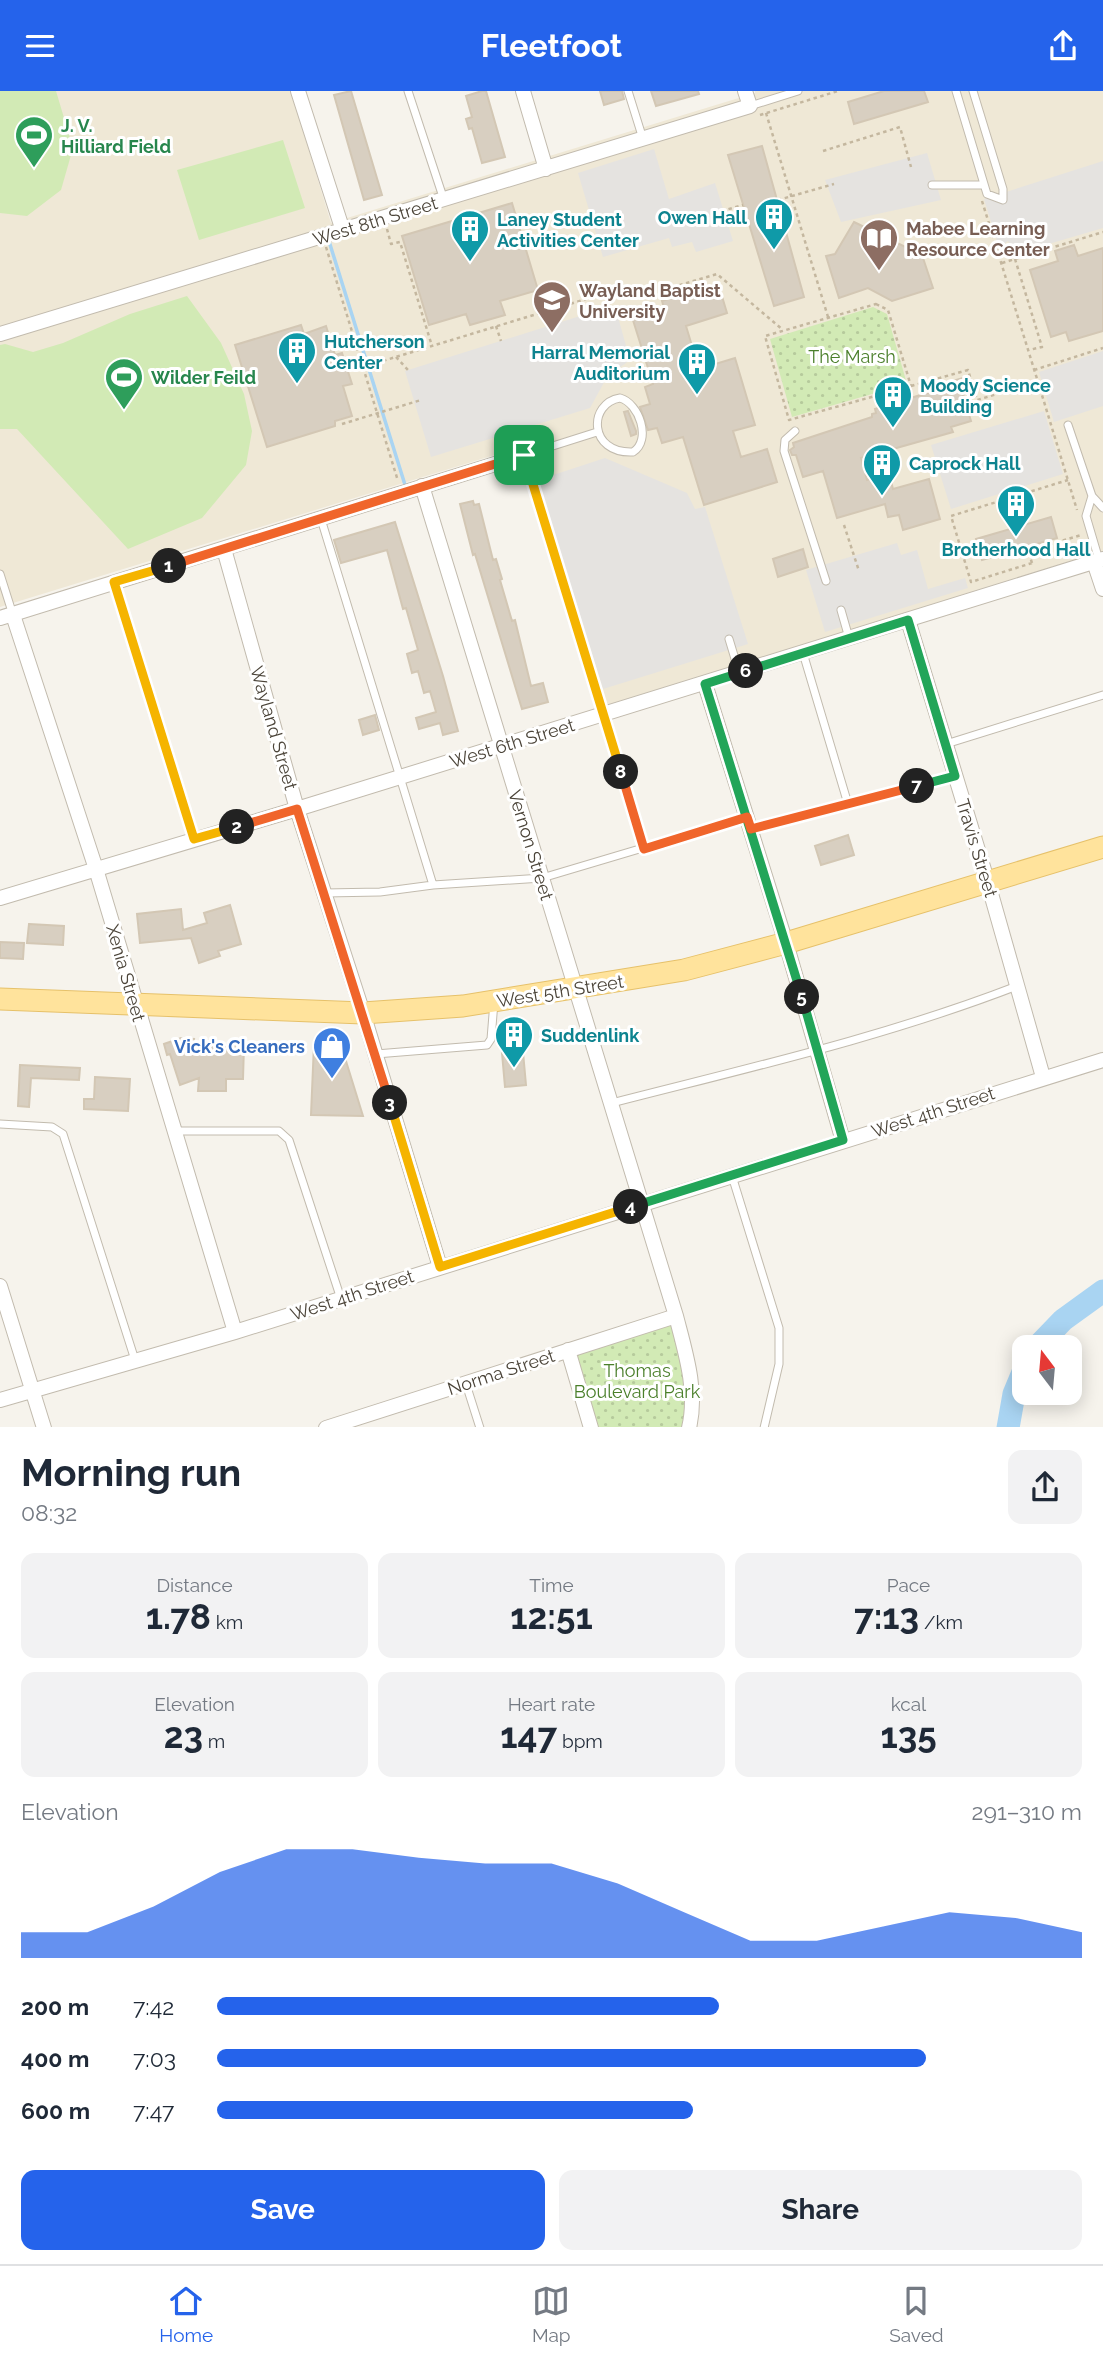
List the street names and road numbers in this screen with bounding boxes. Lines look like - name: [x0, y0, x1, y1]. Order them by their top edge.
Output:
- street label: West 8th Street: [310, 192, 440, 250]
- street label: Wayland Street: [246, 664, 302, 792]
- street label: West 6th Street: [447, 714, 577, 772]
- street label: Vernon Street: [504, 787, 558, 903]
- street label: Travis Street: [952, 796, 1002, 900]
- street label: Xenia Street: [102, 922, 150, 1024]
- street label: West 5th Street: [495, 971, 625, 1011]
- street label: West 4th Street: [869, 1082, 997, 1142]
- street label: West 4th Street: [288, 1265, 416, 1325]
- street label: Norma Street: [445, 1345, 557, 1399]

